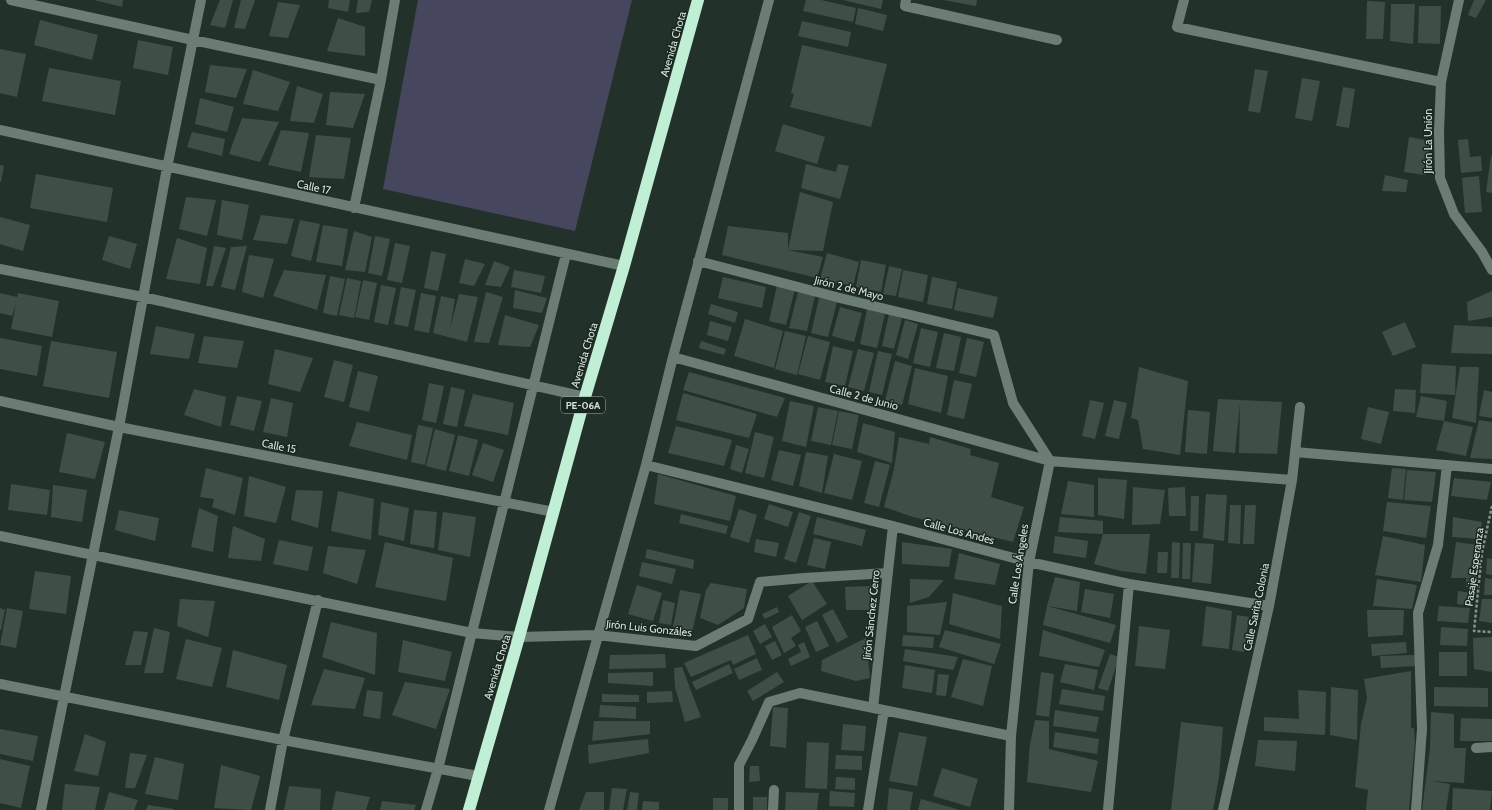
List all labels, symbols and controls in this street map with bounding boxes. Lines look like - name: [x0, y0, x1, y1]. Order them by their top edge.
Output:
- street label: Avenida Chota: [657, 9, 689, 78]
- street label: Jirón La Unión: [1421, 109, 1435, 174]
- street label: Calle 17: [296, 177, 333, 198]
- street label: Jirón 2 de Mayo: [812, 272, 885, 303]
- street label: Avenida Chota: [567, 320, 601, 389]
- street label: Calle 2 de Junio: [828, 381, 900, 413]
- road number: PE-06A: [561, 397, 605, 413]
- street label: Calle 15: [261, 436, 297, 456]
- street label: Calle Los Andes: [922, 515, 996, 547]
- street label: Calle Los Ángeles: [1005, 523, 1031, 605]
- street label: Pasaje Esperanza: [1462, 526, 1487, 607]
- street label: Calle Sarita Colonia: [1240, 561, 1272, 652]
- street label: Jirón Sánchez Cerro: [859, 569, 883, 662]
- street label: Jirón Luis Gonzáles: [604, 616, 693, 640]
- street label: Avenida Chota: [480, 632, 514, 701]

